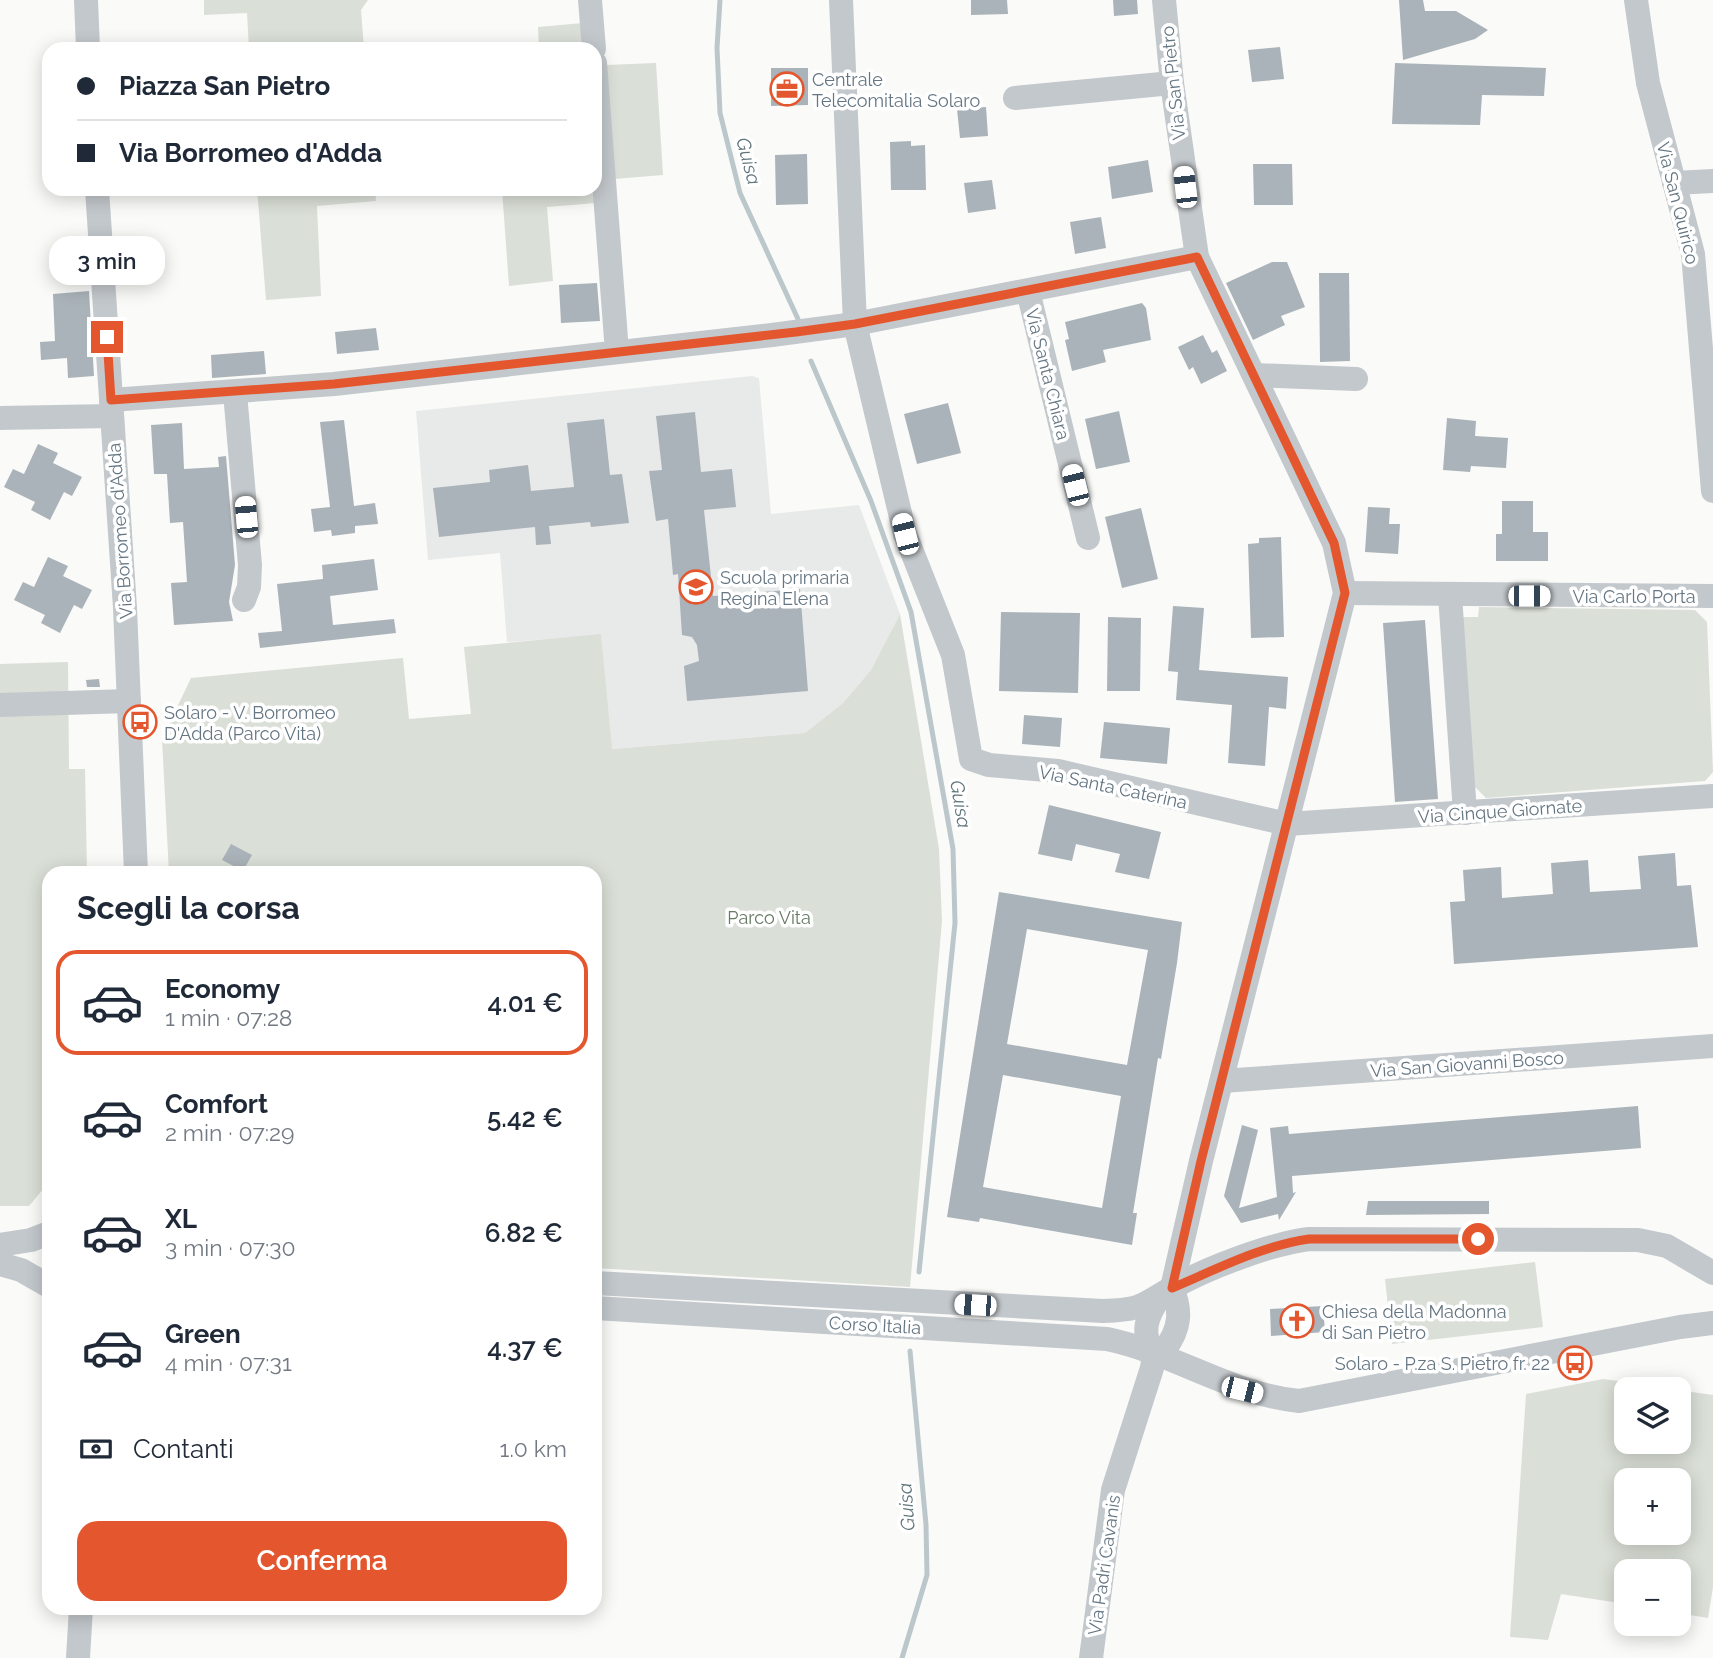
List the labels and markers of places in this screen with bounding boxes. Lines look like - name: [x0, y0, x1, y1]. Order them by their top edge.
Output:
- place label: Centrale Telecomitalia Solaro: [812, 69, 980, 111]
- office icon: Centrale Telecomitalia Solaro: [768, 70, 806, 108]
- place label: Scuola primaria Regina Elena: [720, 567, 849, 609]
- school or university icon: Scuola primaria Regina Elena: [677, 568, 715, 606]
- place label: Solaro - V. Borromeo D'Adda (Parco Vita): [164, 702, 336, 744]
- bus stop icon: Solaro - V. Borromeo D'Adda (Parco Vita): [121, 703, 159, 741]
- place label: Chiesa della Madonna di San Pietro: [1322, 1301, 1507, 1343]
- church icon: Chiesa della Madonna di San Pietro: [1278, 1302, 1316, 1340]
- bus stop icon: Solaro - P.za S. Pietro fr. 22: [1556, 1344, 1594, 1382]
- place label: Solaro - P.za S. Pietro fr. 22: [1335, 1353, 1550, 1374]

